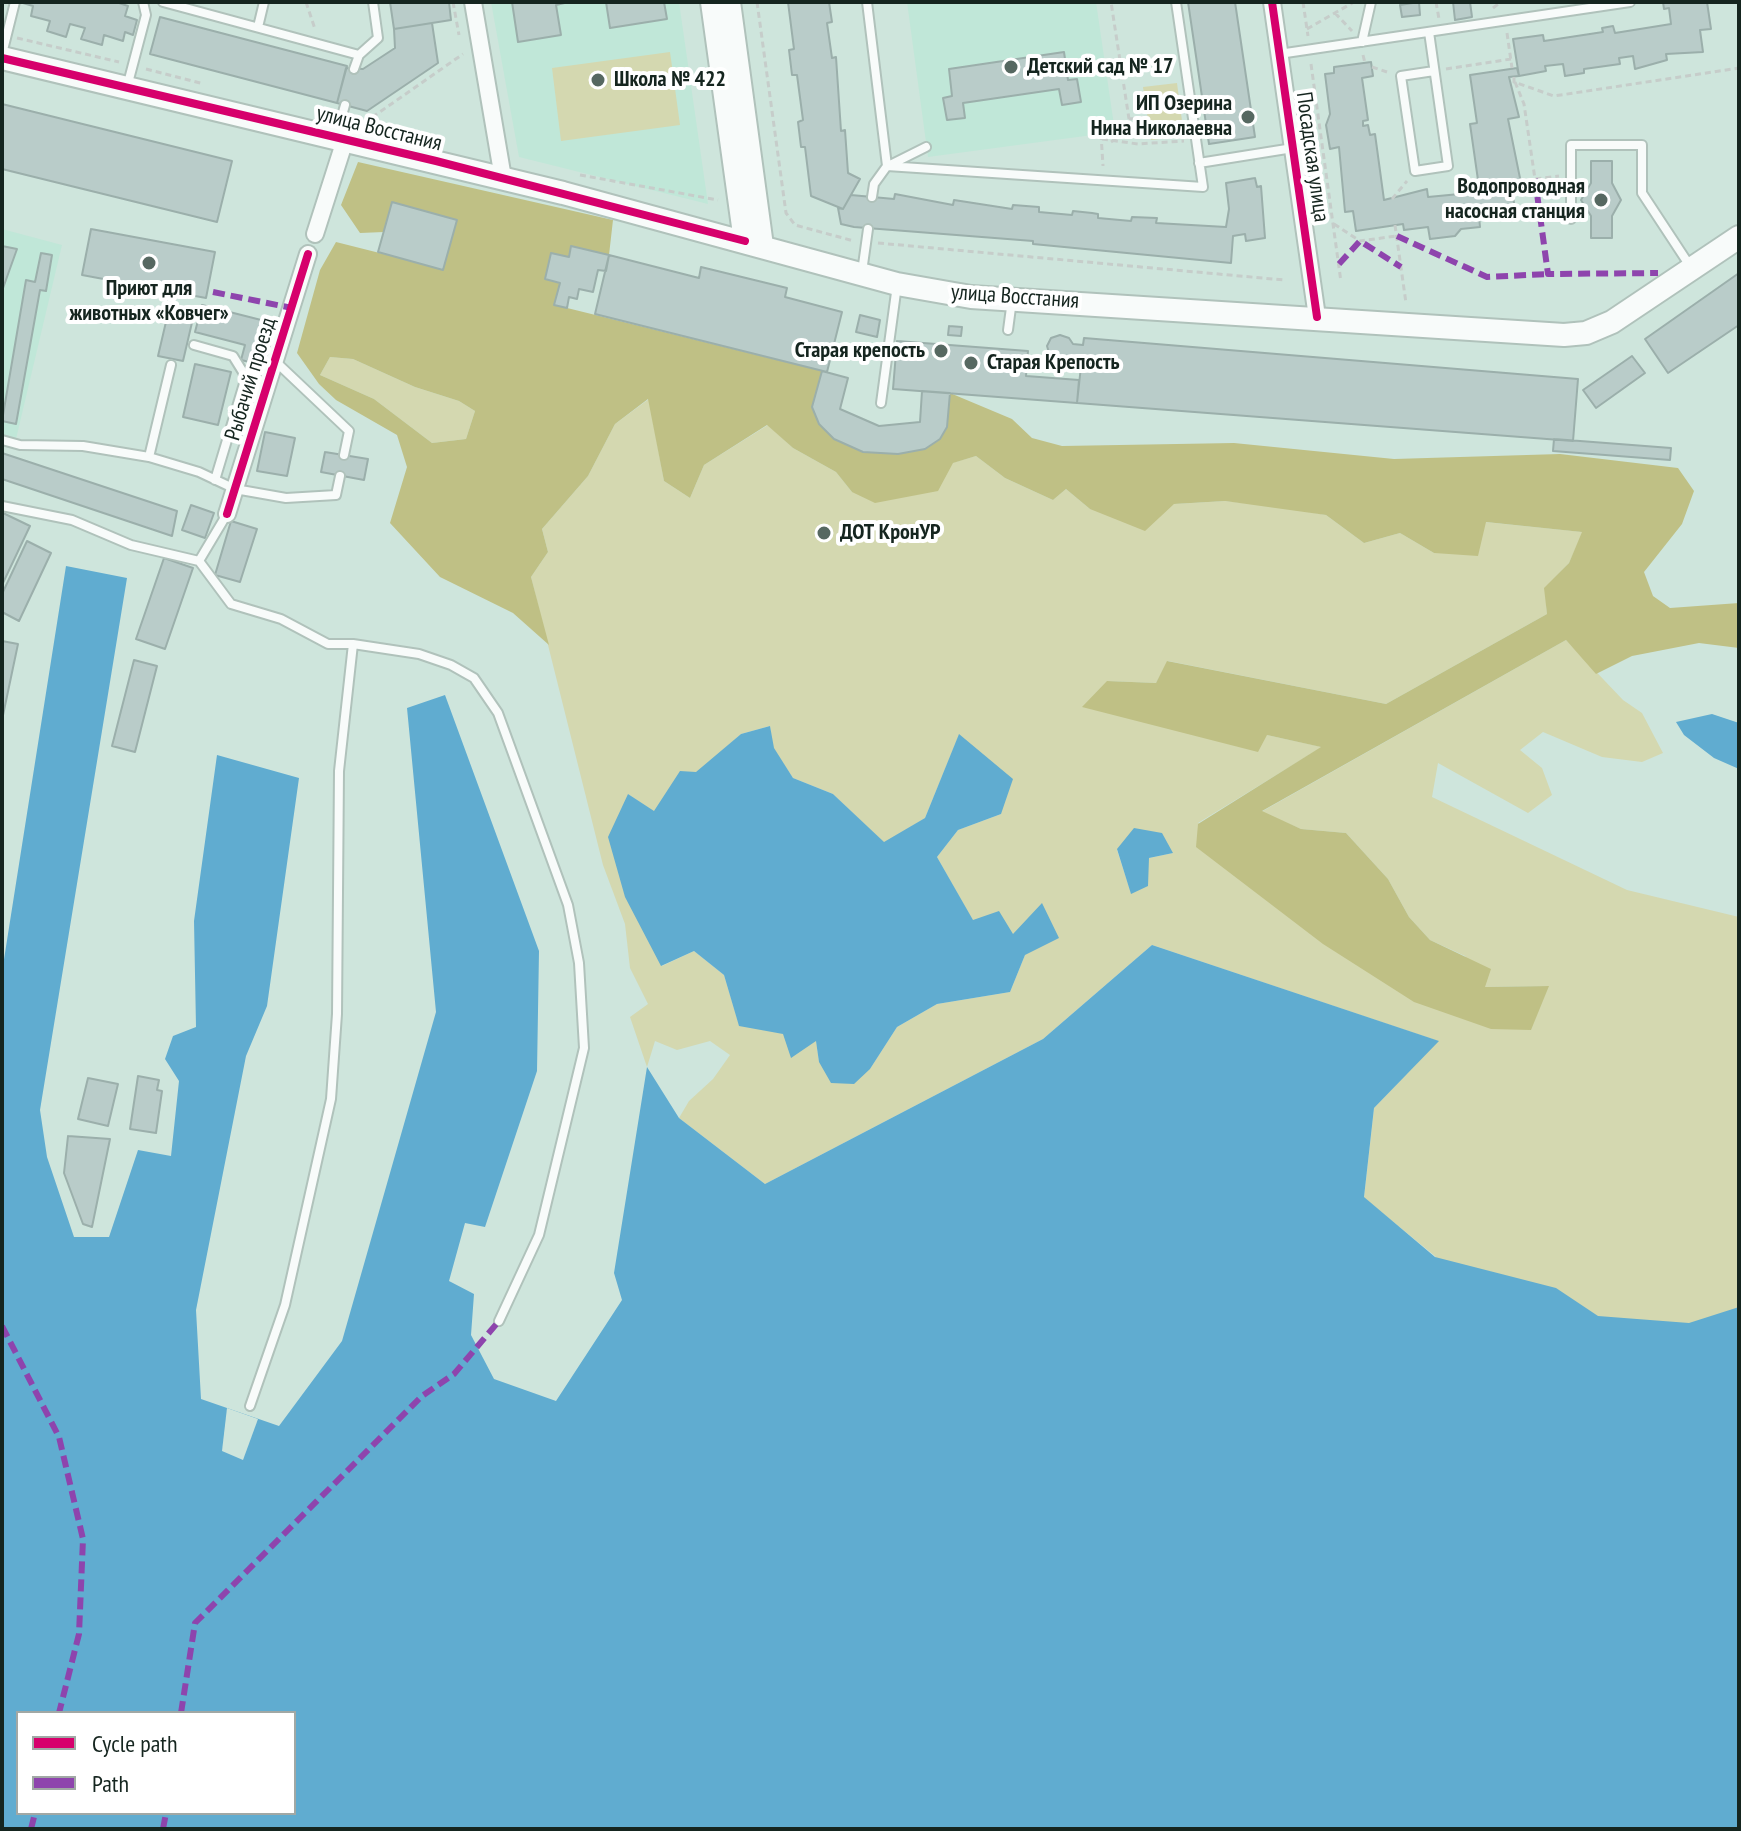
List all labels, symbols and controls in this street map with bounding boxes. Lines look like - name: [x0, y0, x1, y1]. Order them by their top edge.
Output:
- place label: Детский сад № 17: [1027, 54, 1173, 80]
- marker: Детский сад № 17: [1002, 58, 1020, 76]
- place label: Школа № 422: [614, 67, 726, 93]
- marker: Школа № 422: [589, 71, 607, 89]
- street label: Посадская улица: [1290, 90, 1334, 224]
- place label: ИП Озерина Нина Николаевна: [1091, 91, 1232, 142]
- street label: улица Восстания: [314, 101, 444, 157]
- marker: ИП Озерина Нина Николаевна: [1239, 108, 1257, 126]
- place label: Водопроводная насосная станция: [1445, 174, 1585, 226]
- marker: Водопроводная насосная станция: [1592, 191, 1610, 209]
- marker: Приют для животных «Ковчег»: [140, 254, 158, 272]
- place label: Приют для животных «Ковчег»: [69, 276, 229, 328]
- street label: улица Восстания: [950, 279, 1080, 315]
- street label: Рыбачий проезд: [220, 314, 282, 444]
- place label: Старая крепость: [795, 338, 925, 364]
- marker: Старая крепость: [932, 342, 950, 360]
- place label: Старая Крепость: [987, 350, 1120, 376]
- marker: Старая Крепость: [962, 354, 980, 372]
- place label: ДОТ КронУР: [840, 520, 941, 546]
- marker: ДОТ КронУР: [815, 524, 833, 542]
- legend: [16, 1711, 296, 1815]
- text: Cycle path: [92, 1728, 178, 1759]
- text: Path: [92, 1768, 129, 1799]

